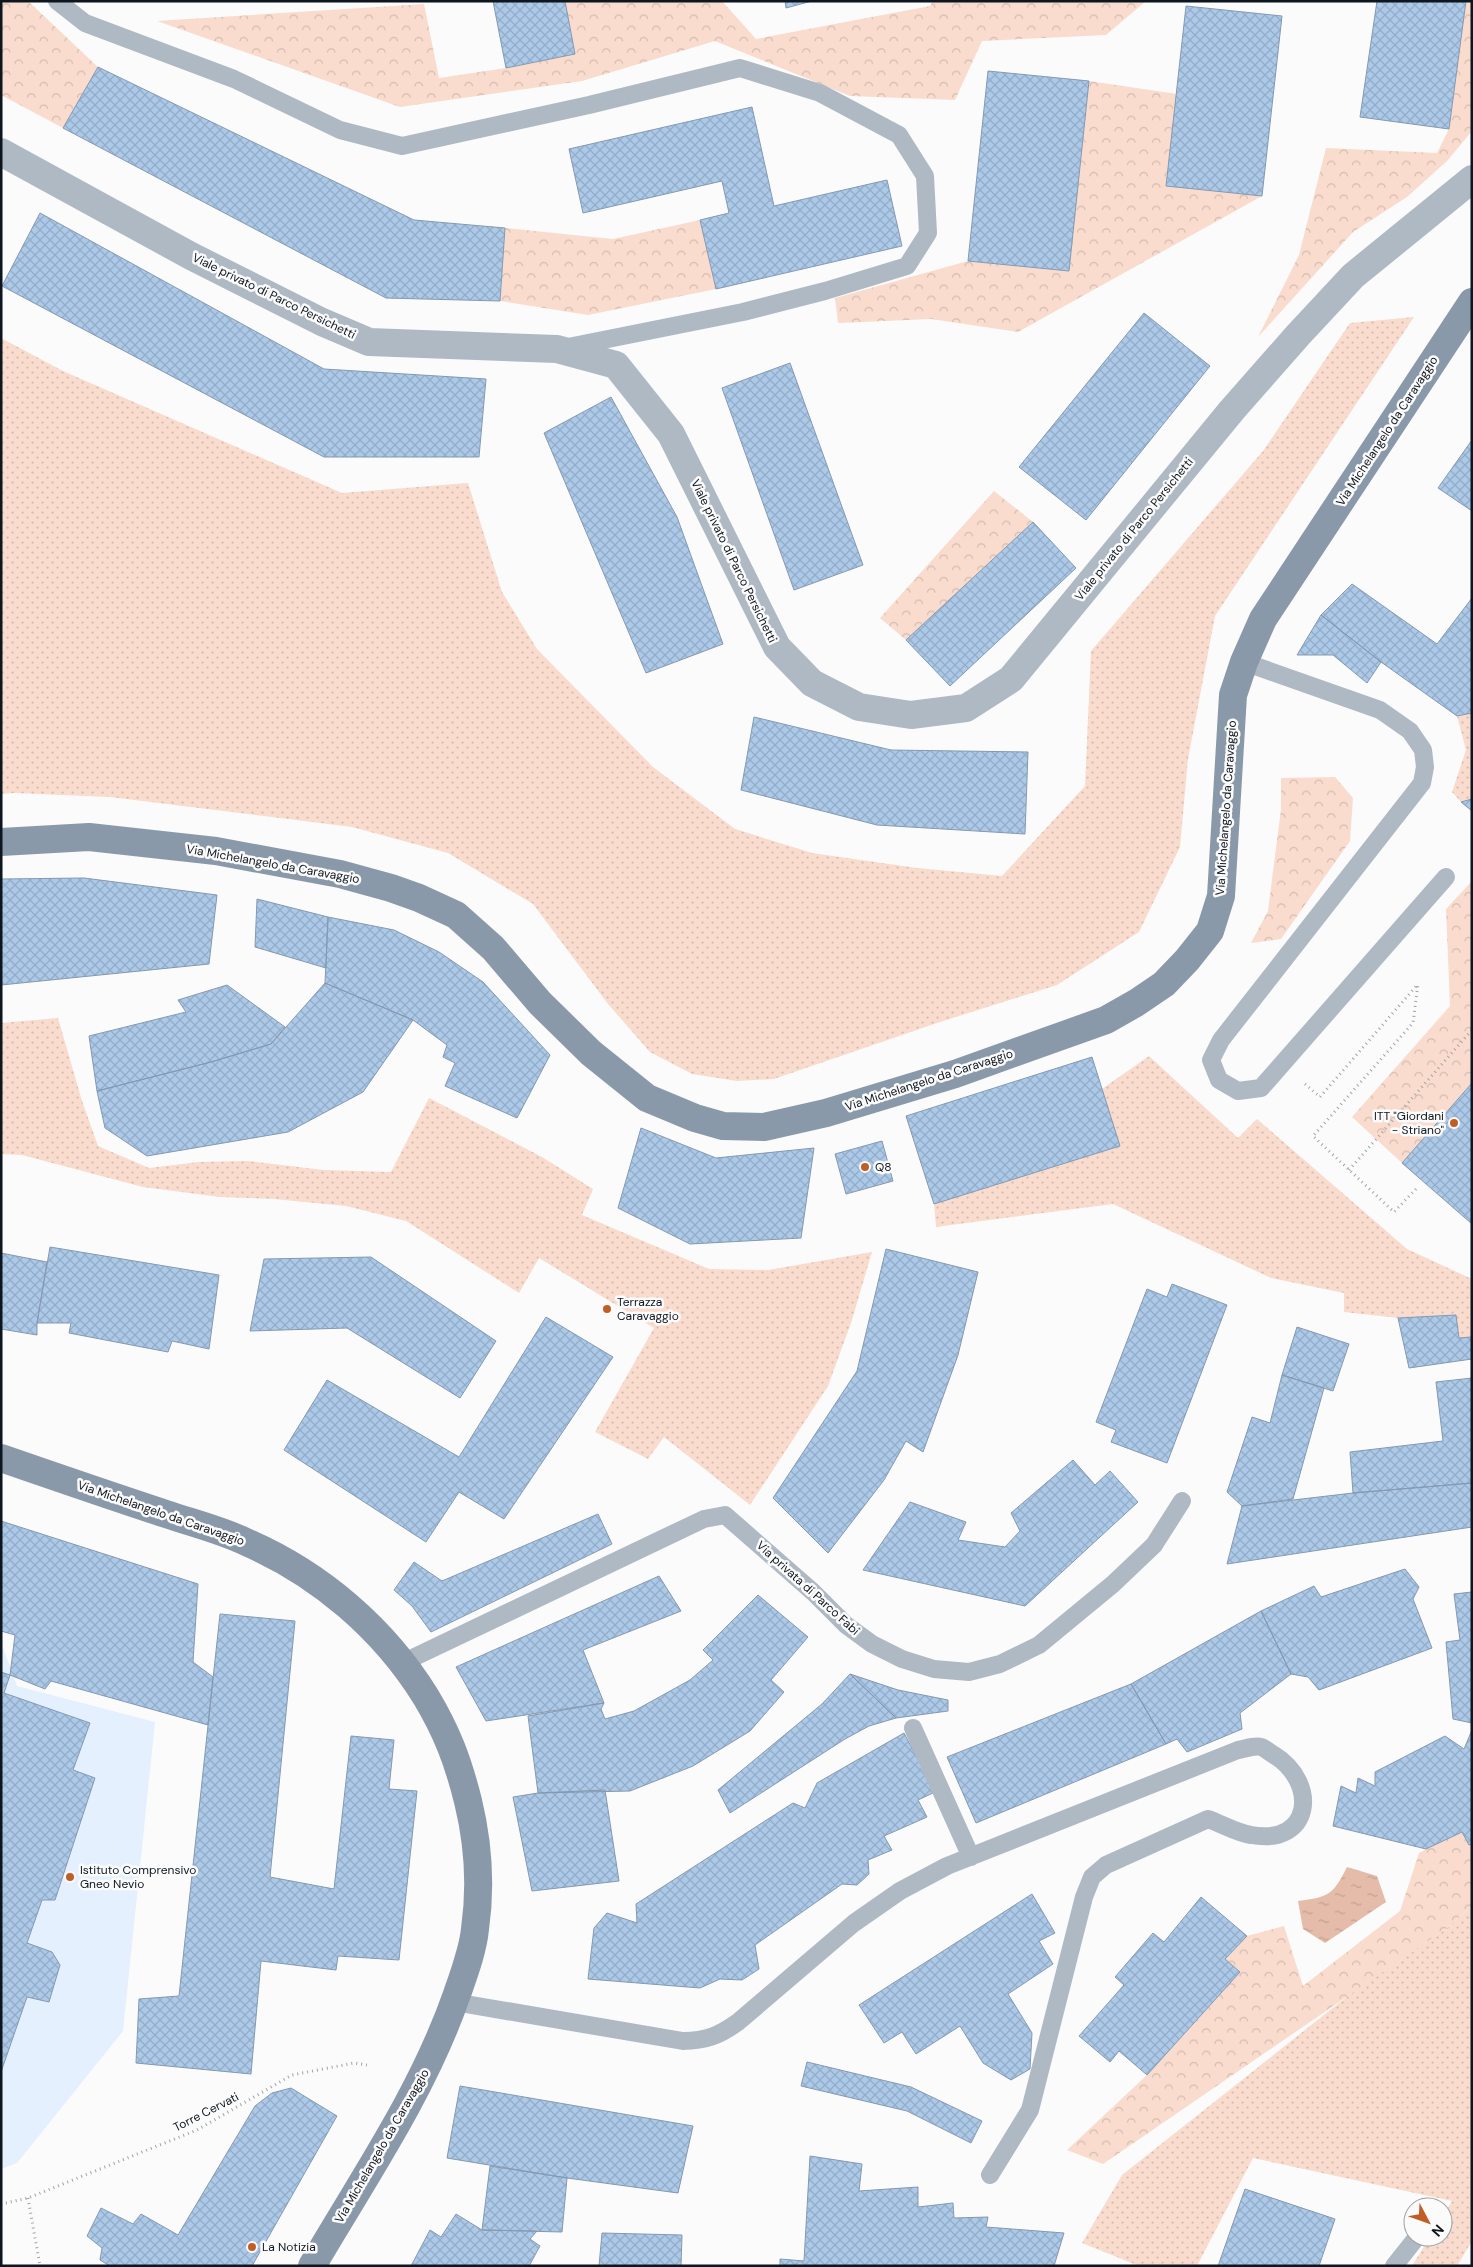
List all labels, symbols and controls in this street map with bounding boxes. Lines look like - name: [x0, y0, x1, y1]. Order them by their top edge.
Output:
- street label: Viale privato di Parco Persichetti: [190, 249, 358, 343]
- street label: Via Michelangelo da Caravaggio: [1332, 353, 1442, 509]
- street label: Viale privato di Parco Persichetti: [1071, 454, 1197, 604]
- street label: Viale privato di Parco Persichetti: [687, 477, 781, 645]
- street label: Via Michelangelo da Caravaggio: [1212, 720, 1240, 896]
- street label: Via Michelangelo da Caravaggio: [185, 841, 361, 887]
- street label: Via Michelangelo da Caravaggio: [843, 1045, 1015, 1115]
- place label: ITT "Giordani - Striano": [1374, 1108, 1444, 1138]
- marker: ITT "Giordani - Striano": [1448, 1117, 1460, 1129]
- place label: Q8: [875, 1159, 892, 1175]
- marker: Q8: [859, 1161, 871, 1173]
- place label: Terrazza Caravaggio: [617, 1294, 679, 1324]
- marker: Terrazza Caravaggio: [601, 1303, 613, 1315]
- street label: Via Michelangelo da Caravaggio: [75, 1477, 247, 1549]
- street label: Via privata di Parco Fabi: [753, 1537, 863, 1639]
- place label: Istituto Comprensivo Gneo Nevio: [80, 1862, 196, 1892]
- marker: Istituto Comprensivo Gneo Nevio: [64, 1871, 76, 1883]
- street label: Via Michelangelo da Caravaggio: [331, 2066, 433, 2226]
- street label: Torre Cervati: [171, 2089, 241, 2135]
- north arrow: [1403, 2197, 1453, 2247]
- text: N: [1428, 2221, 1448, 2240]
- place label: La Notizia: [262, 2239, 316, 2255]
- marker: La Notizia: [246, 2241, 258, 2253]

